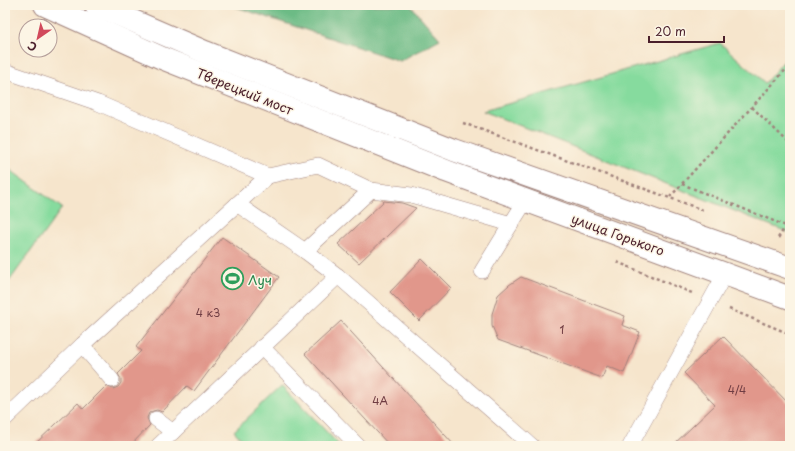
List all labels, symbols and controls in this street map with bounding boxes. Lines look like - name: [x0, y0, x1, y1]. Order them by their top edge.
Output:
- north arrow: [18, 18, 58, 58]
- scale bar: [649, 18, 724, 44]
- text: 20 m: [655, 22, 686, 40]
- text: С: [24, 37, 40, 56]
- street label: Тверецкий мост: [194, 63, 297, 119]
- street label: улица Горького: [569, 208, 667, 260]
- sports icon: Луч: [220, 266, 246, 292]
- place label: Луч: [248, 270, 272, 289]
- house number: 4 к3: [196, 304, 220, 321]
- house number: 1: [560, 321, 565, 338]
- house number: 4/4: [728, 381, 746, 398]
- house number: 4А: [372, 392, 388, 409]

